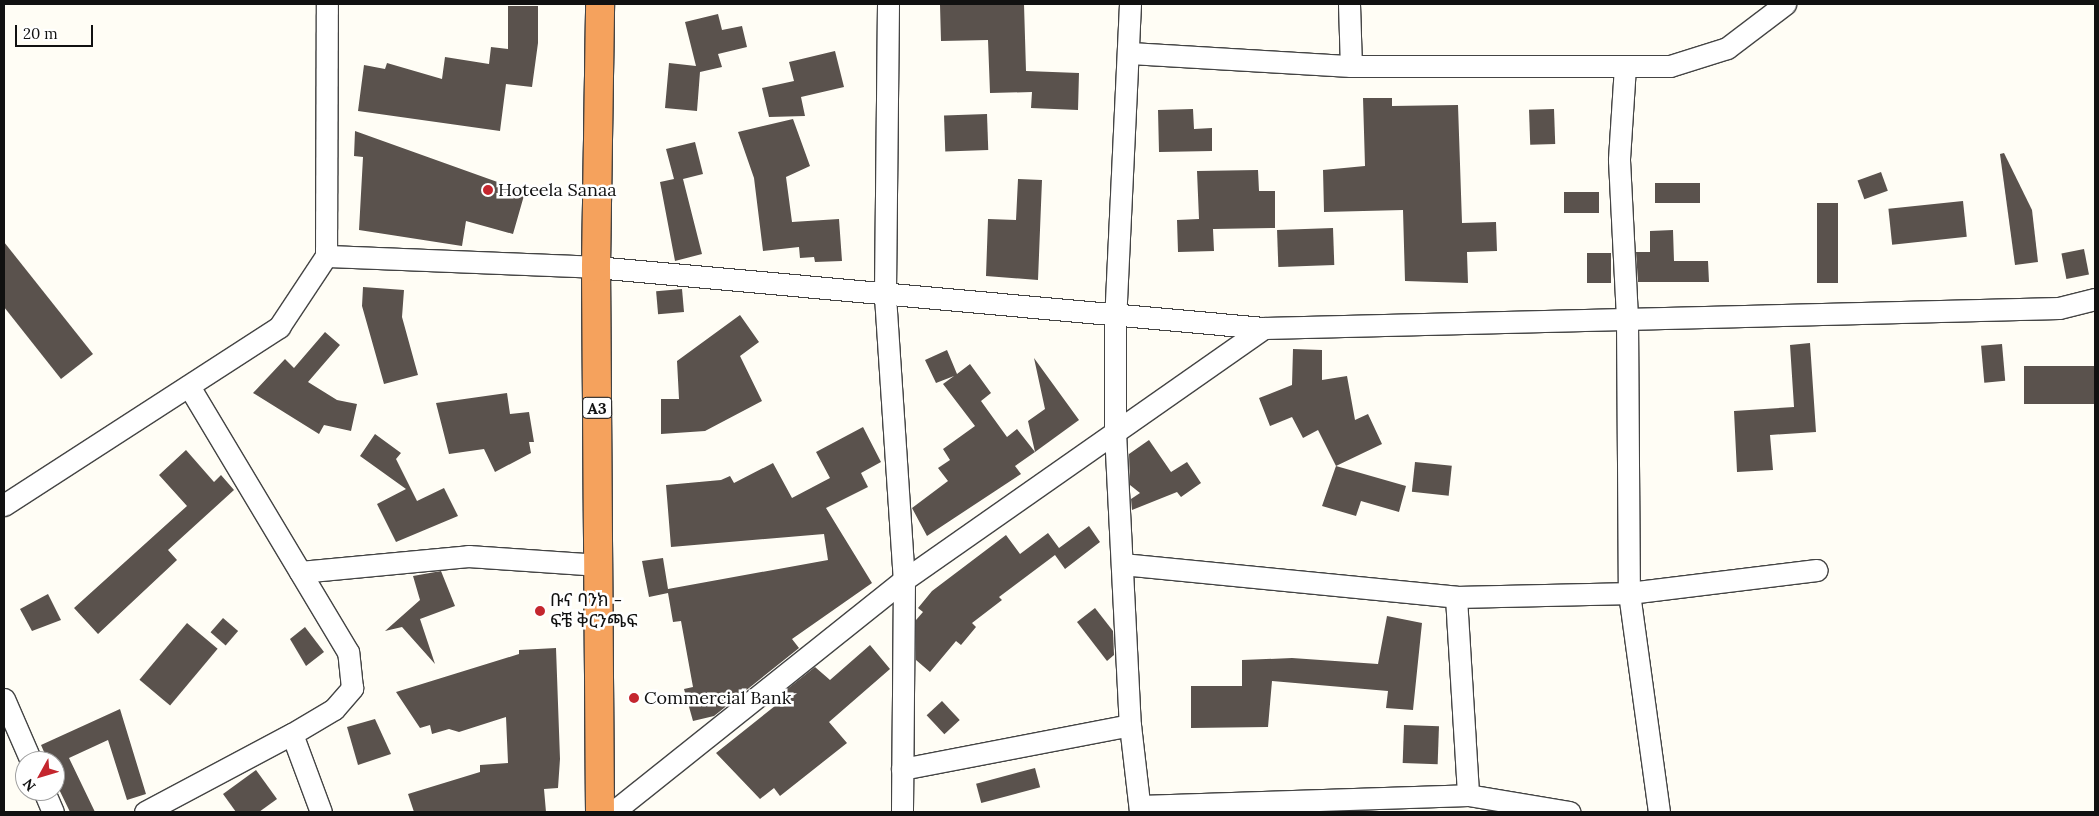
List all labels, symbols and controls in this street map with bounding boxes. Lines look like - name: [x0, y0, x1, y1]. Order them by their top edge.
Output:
- scale bar: [18, 15, 95, 47]
- text: 20 m: [23, 24, 58, 43]
- place label: Hoteela Sanaa: [498, 179, 616, 201]
- marker: Hoteela Sanaa: [482, 184, 494, 196]
- road number: A3: [582, 394, 612, 422]
- place label: ቡና ባንክ - ፍቼ ቅርንጫፍ: [550, 590, 638, 632]
- marker: ቡና ባንክ - ፍቼ ቅርንጫፍ: [534, 605, 546, 617]
- place label: Commercial Bank: [644, 687, 791, 709]
- marker: Commercial Bank: [628, 692, 640, 704]
- north arrow: [15, 751, 65, 801]
- text: N: [19, 775, 40, 795]

